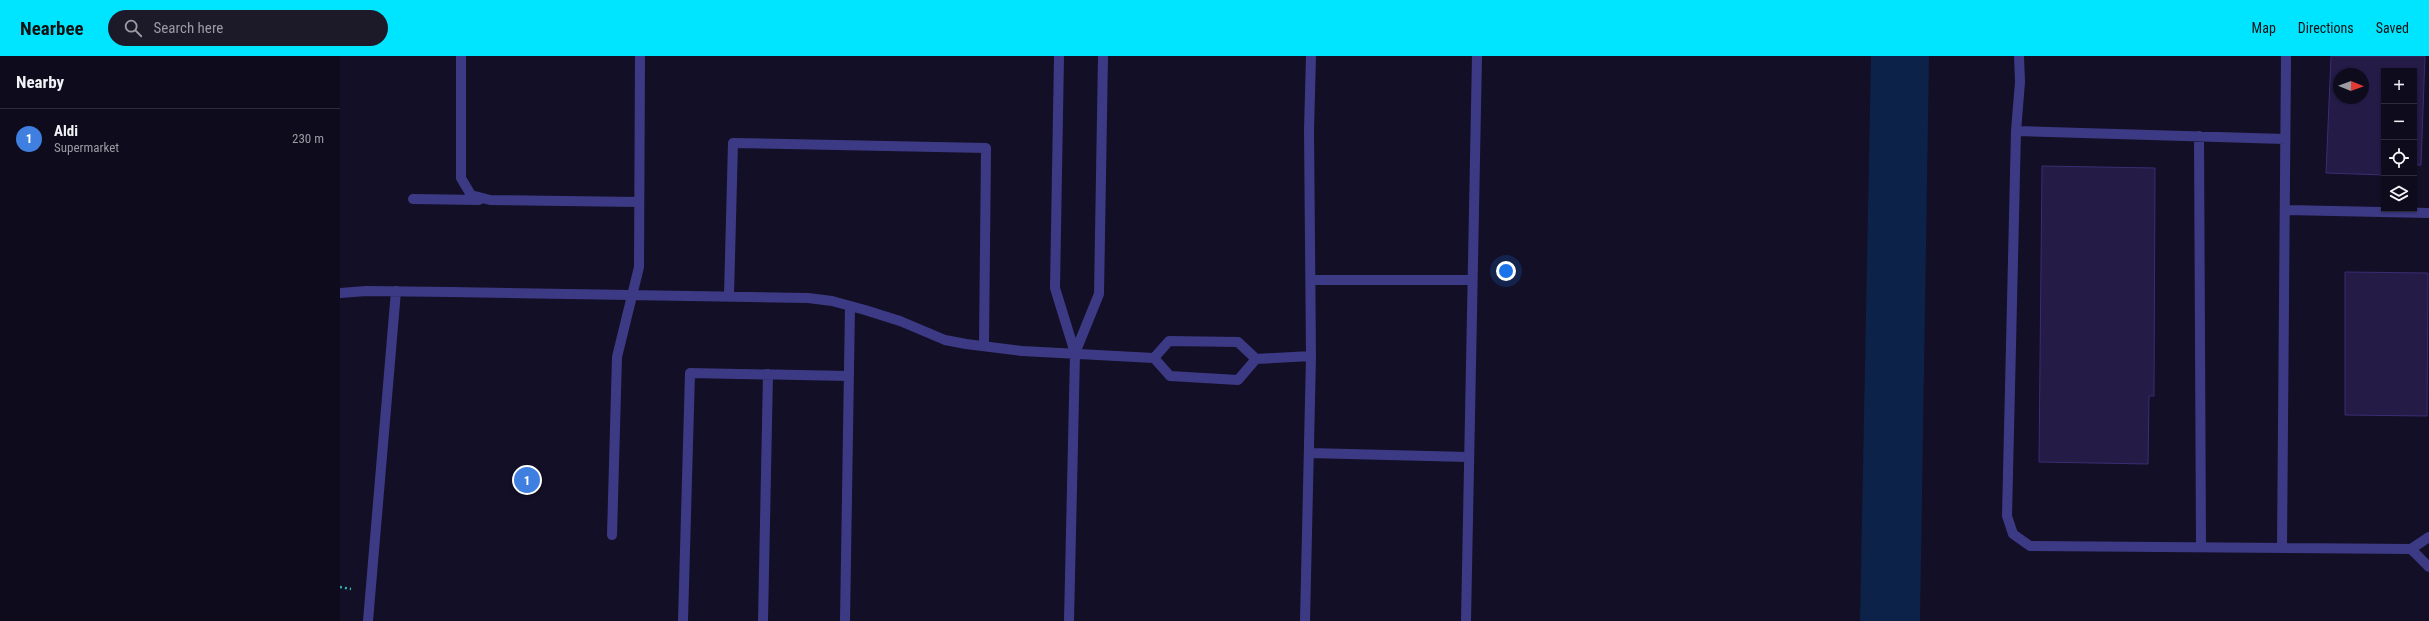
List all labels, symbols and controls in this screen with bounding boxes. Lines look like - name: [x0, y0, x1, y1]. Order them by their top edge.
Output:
- search box: [108, 10, 388, 46]
- text: Nearbee: [20, 17, 84, 40]
- icon: search: [122, 17, 144, 39]
- text: Search here: [154, 19, 223, 37]
- text: Map: [2252, 20, 2276, 36]
- text: Directions: [2298, 20, 2354, 36]
- text: Saved: [2376, 20, 2409, 36]
- north arrow: [2333, 68, 2369, 104]
- map controls: [2381, 68, 2417, 212]
- button: +: [2381, 68, 2417, 104]
- text: Nearby: [16, 72, 64, 92]
- button: −: [2381, 104, 2417, 140]
- text: Aldi: [54, 122, 78, 140]
- text: 1: [26, 131, 32, 146]
- text: 230 m: [292, 131, 324, 146]
- text: Supermarket: [54, 140, 119, 155]
- button: locate: [2381, 140, 2417, 176]
- button: layers: [2381, 176, 2417, 212]
- your location: [1496, 261, 1516, 281]
- pin: 1: [514, 465, 540, 495]

